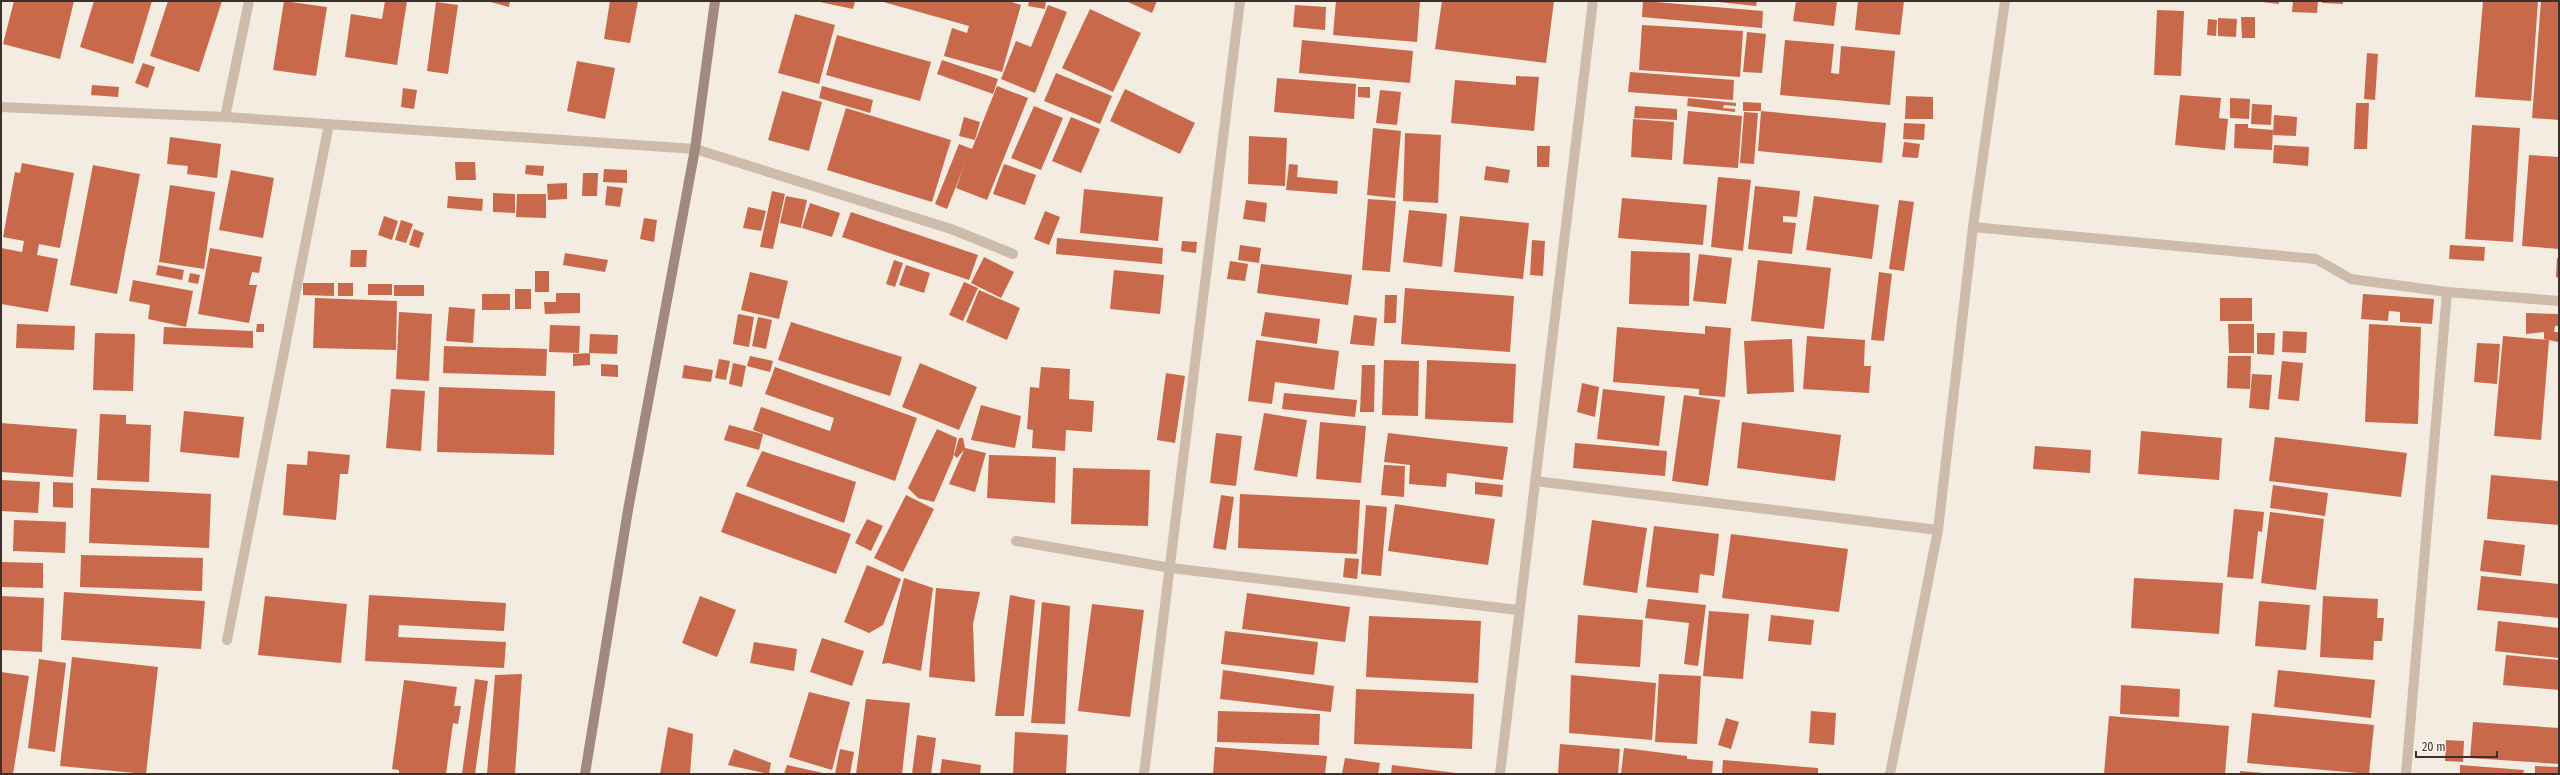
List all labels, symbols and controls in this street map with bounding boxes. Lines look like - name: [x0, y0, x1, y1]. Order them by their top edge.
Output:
- scale bar: [2416, 733, 2497, 759]
- text: 20 m: [2422, 740, 2446, 754]

